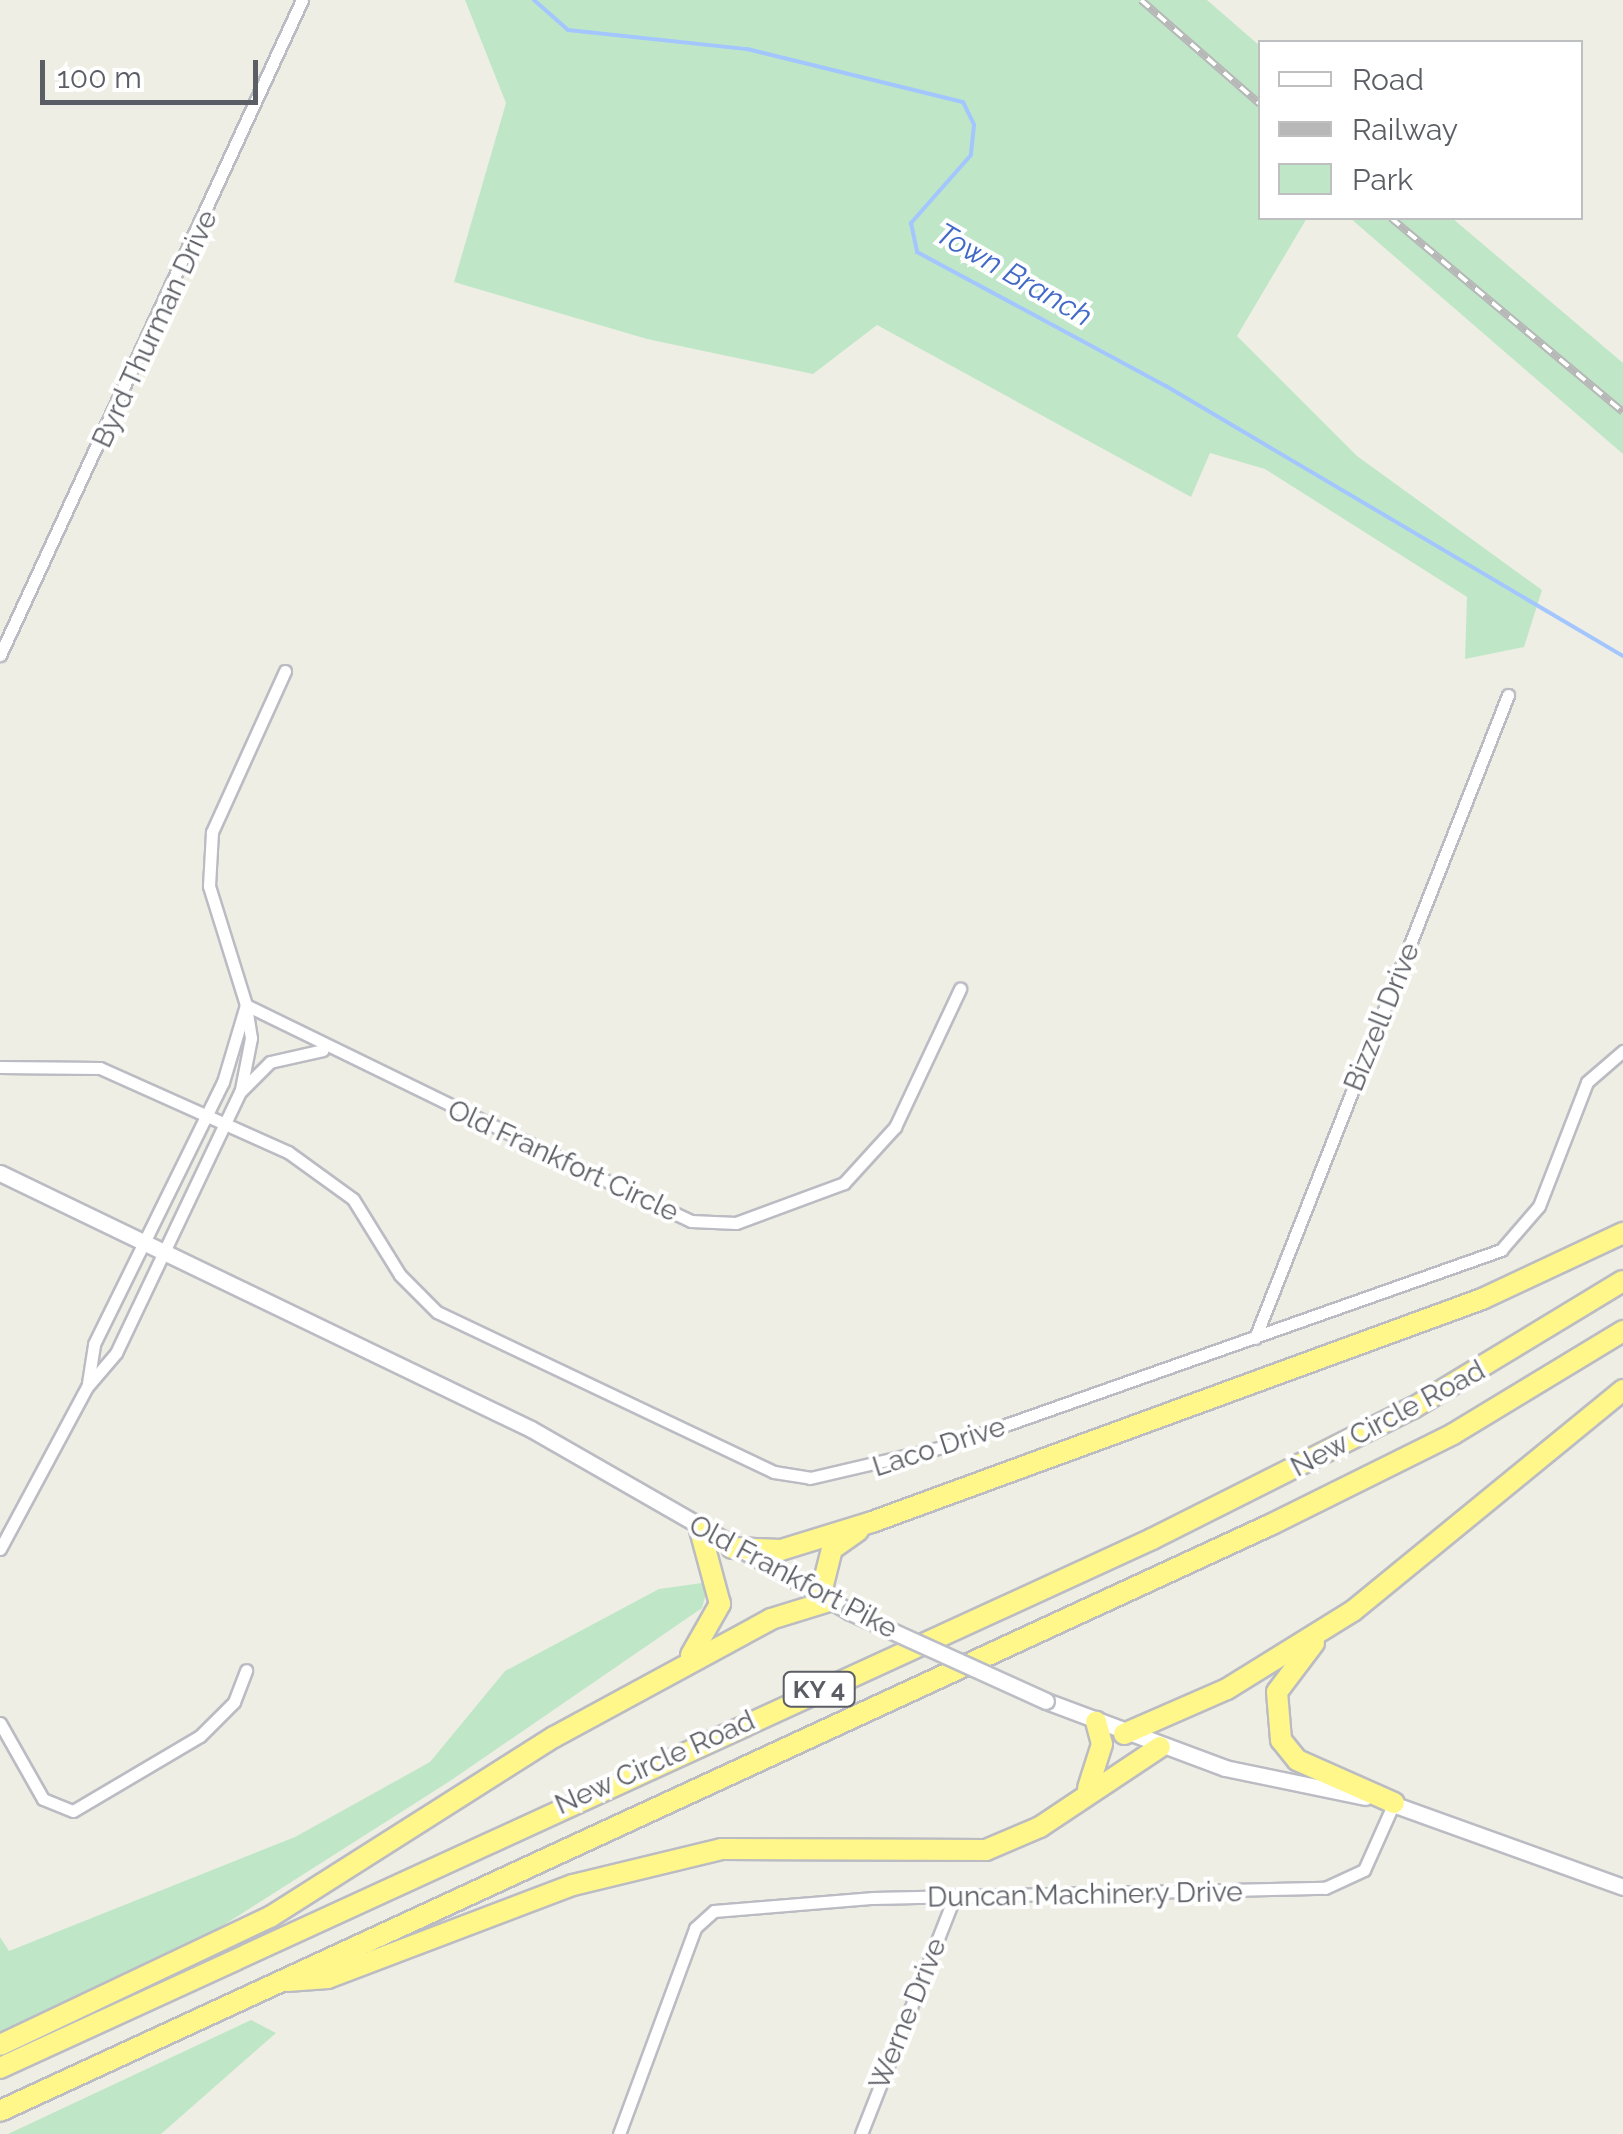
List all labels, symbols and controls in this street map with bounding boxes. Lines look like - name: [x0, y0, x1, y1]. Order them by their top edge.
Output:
- scale bar: [45, 40, 262, 102]
- legend: [1258, 40, 1583, 220]
- text: 100 m: [57, 60, 142, 95]
- text: Road: [1352, 62, 1424, 97]
- text: Railway: [1352, 112, 1458, 147]
- text: Park: [1352, 162, 1413, 197]
- street label: Byrd Thurman Drive: [85, 205, 225, 453]
- water label: Town Branch: [930, 216, 1098, 334]
- street label: Bizzell Drive: [1337, 938, 1427, 1096]
- street label: Old Frankfort Circle: [442, 1093, 684, 1229]
- street label: New Circle Road: [1285, 1354, 1491, 1484]
- street label: Laco Drive: [868, 1410, 1010, 1484]
- street label: Old Frankfort Pike: [683, 1508, 903, 1646]
- road number: KY 4: [782, 1669, 856, 1709]
- street label: New Circle Road: [550, 1704, 760, 1822]
- street label: Duncan Machinery Drive: [927, 1875, 1243, 1915]
- street label: Werne Drive: [862, 1933, 954, 2095]

